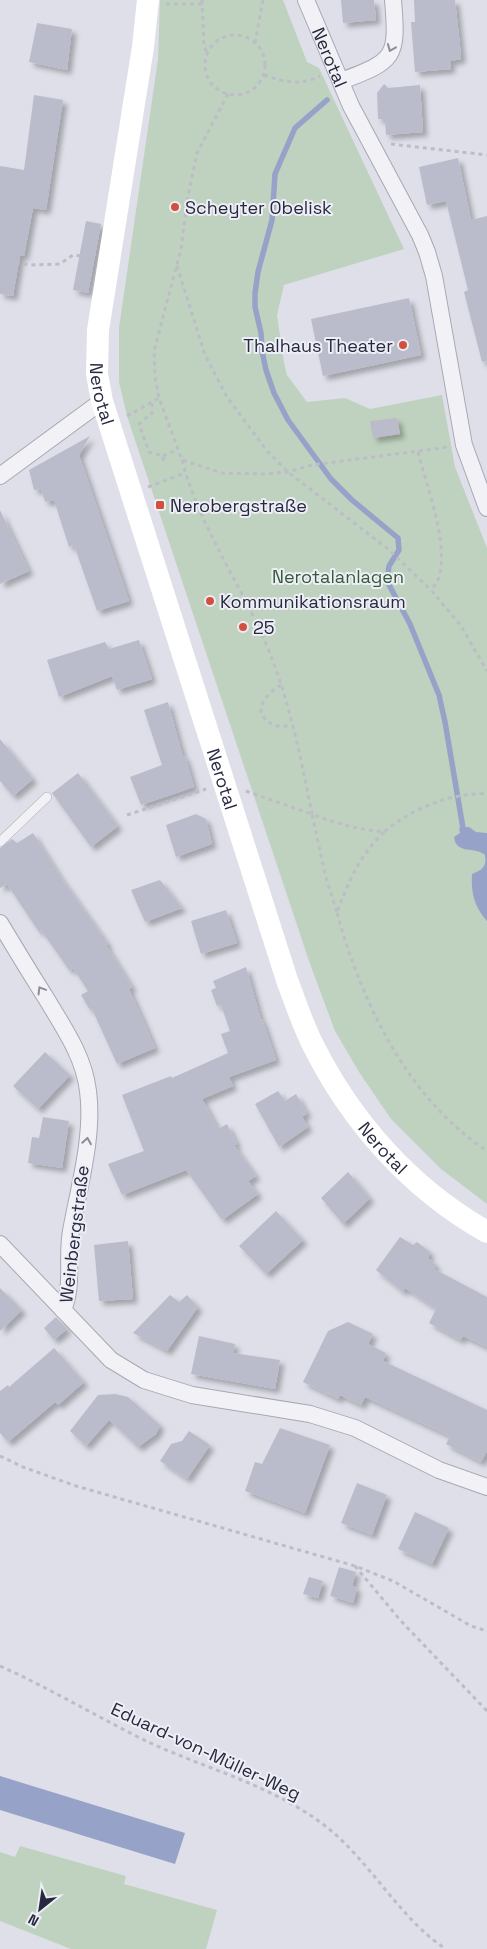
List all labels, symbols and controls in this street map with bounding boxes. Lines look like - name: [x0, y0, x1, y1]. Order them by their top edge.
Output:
- street label: Nerotal: [307, 24, 353, 91]
- one-way arrow: [387, 43, 398, 52]
- place label: Scheyter Obelisk: [185, 196, 332, 219]
- marker: Scheyter Obelisk: [169, 201, 181, 213]
- place label: Thalhaus Theater: [243, 334, 393, 357]
- marker: Thalhaus Theater: [397, 339, 409, 351]
- street label: Nerotal: [85, 362, 120, 428]
- place label: Nerobergstraße: [170, 494, 307, 517]
- marker: Nerobergstraße: [154, 499, 166, 511]
- park label: Nerotalanlagen: [272, 565, 404, 588]
- place label: Kommunikationsraum: [220, 590, 406, 613]
- marker: Kommunikationsraum: [204, 595, 216, 607]
- place label: 25: [253, 616, 275, 639]
- marker: 25: [237, 621, 249, 633]
- street label: Nerotal: [202, 745, 243, 812]
- one-way arrow: [37, 986, 47, 995]
- street label: Nerotal: [354, 1117, 413, 1179]
- one-way arrow: [81, 1136, 91, 1145]
- street label: Weinbergstraße: [54, 1164, 94, 1304]
- street label: Eduard-von-Müller-Weg: [107, 1697, 305, 1805]
- north arrow: [15, 1884, 65, 1934]
- text: N: [25, 1910, 42, 1930]

